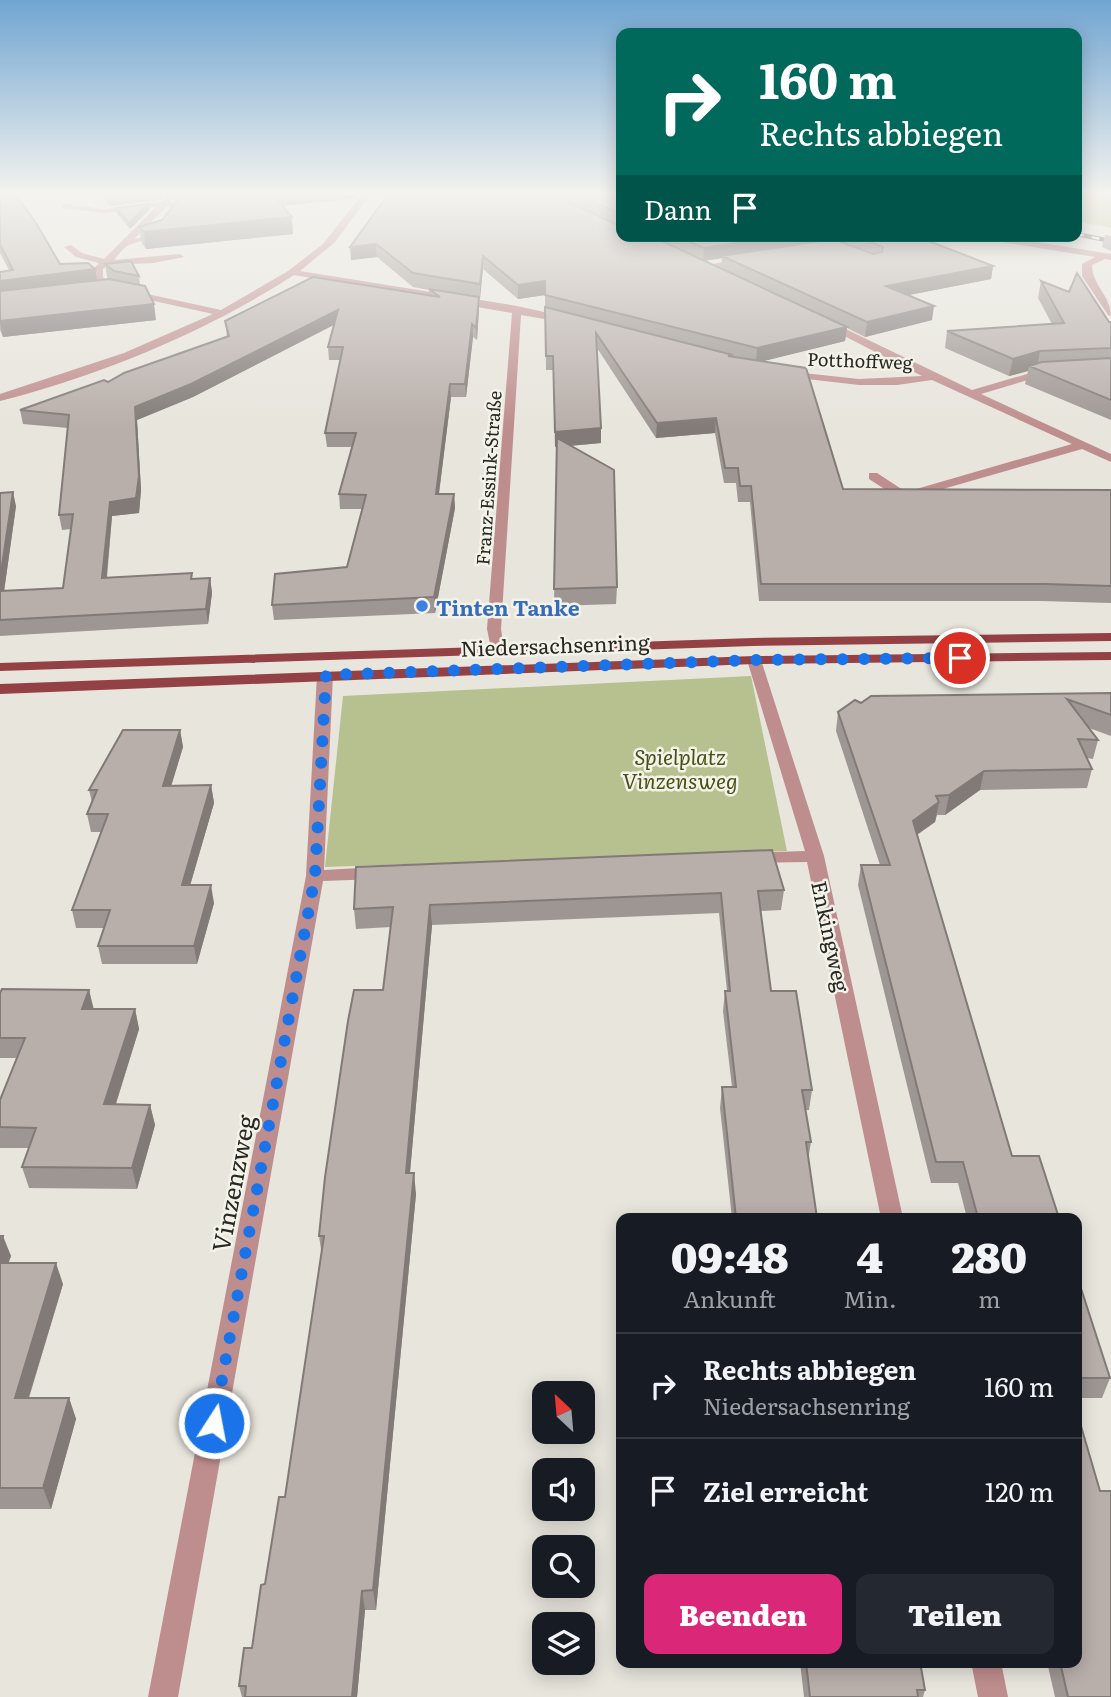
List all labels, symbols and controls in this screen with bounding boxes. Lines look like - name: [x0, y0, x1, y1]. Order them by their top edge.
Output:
- text: 160 m: [759, 41, 897, 114]
- icon: right: [644, 56, 735, 147]
- text: Rechts abbiegen: [759, 108, 1003, 156]
- text: Dann: [644, 189, 712, 228]
- icon: arrive: [726, 189, 764, 227]
- street label: Potthoffweg: [807, 345, 914, 375]
- street label: Franz-Essink-Straße: [468, 390, 508, 566]
- place label: Tinten Tanke: [436, 591, 580, 622]
- marker: Tinten Tanke: [414, 598, 430, 614]
- street label: Niedersachsenring: [460, 625, 650, 663]
- pin: [930, 628, 990, 688]
- icon: arrive: [941, 639, 979, 677]
- park label: Spielplatz Vinzensweg: [622, 740, 738, 795]
- street label: Enkingweg: [805, 877, 859, 995]
- street label: Vinzenzweg: [202, 1111, 263, 1254]
- text: 09:48: [671, 1224, 788, 1286]
- text: 4: [857, 1224, 883, 1286]
- text: 280: [951, 1224, 1027, 1286]
- text: Ankunft: [683, 1281, 776, 1315]
- text: Min.: [843, 1281, 897, 1315]
- text: m: [978, 1281, 1000, 1315]
- text: Rechts abbiegen: [703, 1349, 916, 1388]
- text: 160 m: [984, 1366, 1054, 1405]
- icon: right: [644, 1367, 682, 1405]
- north arrow: [532, 1381, 595, 1444]
- map controls: [532, 1381, 595, 1675]
- position arrow: [177, 1386, 251, 1460]
- text: Niedersachsenring: [703, 1388, 910, 1422]
- button: sound: [532, 1458, 595, 1521]
- text: Ziel erreicht: [703, 1471, 868, 1510]
- text: 120 m: [985, 1471, 1054, 1510]
- icon: arrive: [644, 1472, 682, 1510]
- button: search: [532, 1535, 595, 1598]
- button: Beenden: [644, 1574, 842, 1654]
- button: Teilen: [856, 1574, 1054, 1654]
- button: layers: [532, 1612, 595, 1675]

